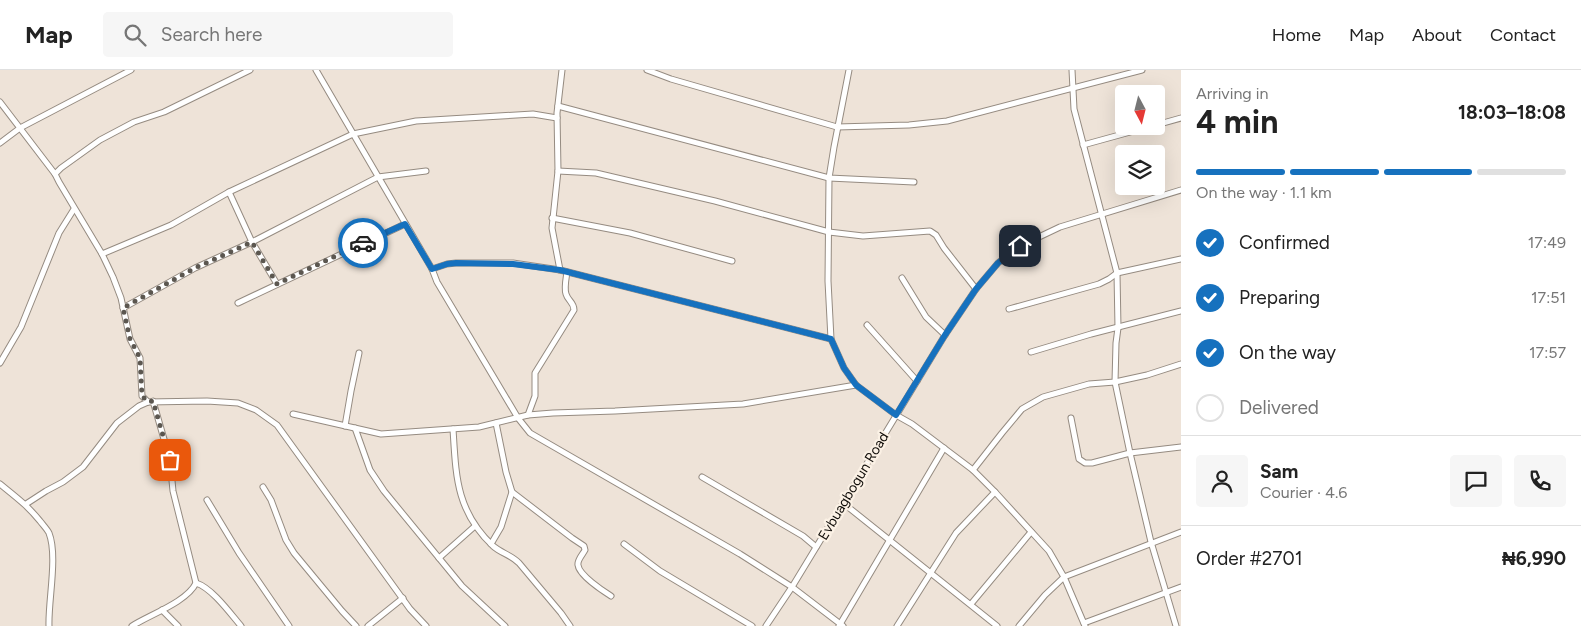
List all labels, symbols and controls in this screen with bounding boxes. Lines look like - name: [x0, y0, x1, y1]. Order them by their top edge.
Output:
- search box: [103, 12, 453, 57]
- text: Map: [25, 20, 73, 49]
- icon: search: [121, 21, 149, 49]
- text: Search here: [161, 23, 262, 46]
- text: Home: [1272, 24, 1321, 46]
- text: Map: [1349, 24, 1384, 46]
- text: About: [1412, 24, 1462, 46]
- text: Contact: [1490, 24, 1556, 46]
- text: Arriving in: [1196, 84, 1268, 103]
- north arrow: [1115, 85, 1165, 135]
- map controls: [1115, 85, 1165, 195]
- text: 18:03–18:08: [1458, 101, 1566, 124]
- text: 4 min: [1196, 103, 1278, 141]
- button: layers: [1115, 145, 1165, 195]
- text: On the way · 1.1 km: [1196, 183, 1332, 202]
- courier: [338, 218, 388, 268]
- pin: [999, 225, 1041, 267]
- icon: car: [349, 229, 377, 257]
- icon: check: [1196, 229, 1224, 257]
- text: Confirmed: [1239, 231, 1330, 254]
- icon: home: [1006, 232, 1034, 260]
- text: 17:49: [1528, 233, 1566, 252]
- icon: check: [1196, 284, 1224, 312]
- text: Preparing: [1239, 286, 1320, 309]
- text: 17:51: [1531, 288, 1566, 307]
- icon: check: [1196, 339, 1224, 367]
- text: On the way: [1239, 341, 1336, 364]
- text: 17:57: [1529, 343, 1566, 362]
- text: Delivered: [1239, 396, 1319, 419]
- street label: Evbuagbogun Road: [815, 429, 892, 543]
- pin: [149, 439, 191, 481]
- icon: bag: [156, 446, 184, 474]
- button: person: [1196, 455, 1248, 507]
- button: chat: [1450, 455, 1502, 507]
- button: phone: [1514, 455, 1566, 507]
- text: Sam: [1260, 460, 1298, 483]
- text: Courier · 4.6: [1260, 483, 1347, 502]
- text: Order #2701: [1196, 547, 1303, 570]
- text: ₦6,990: [1502, 547, 1566, 570]

